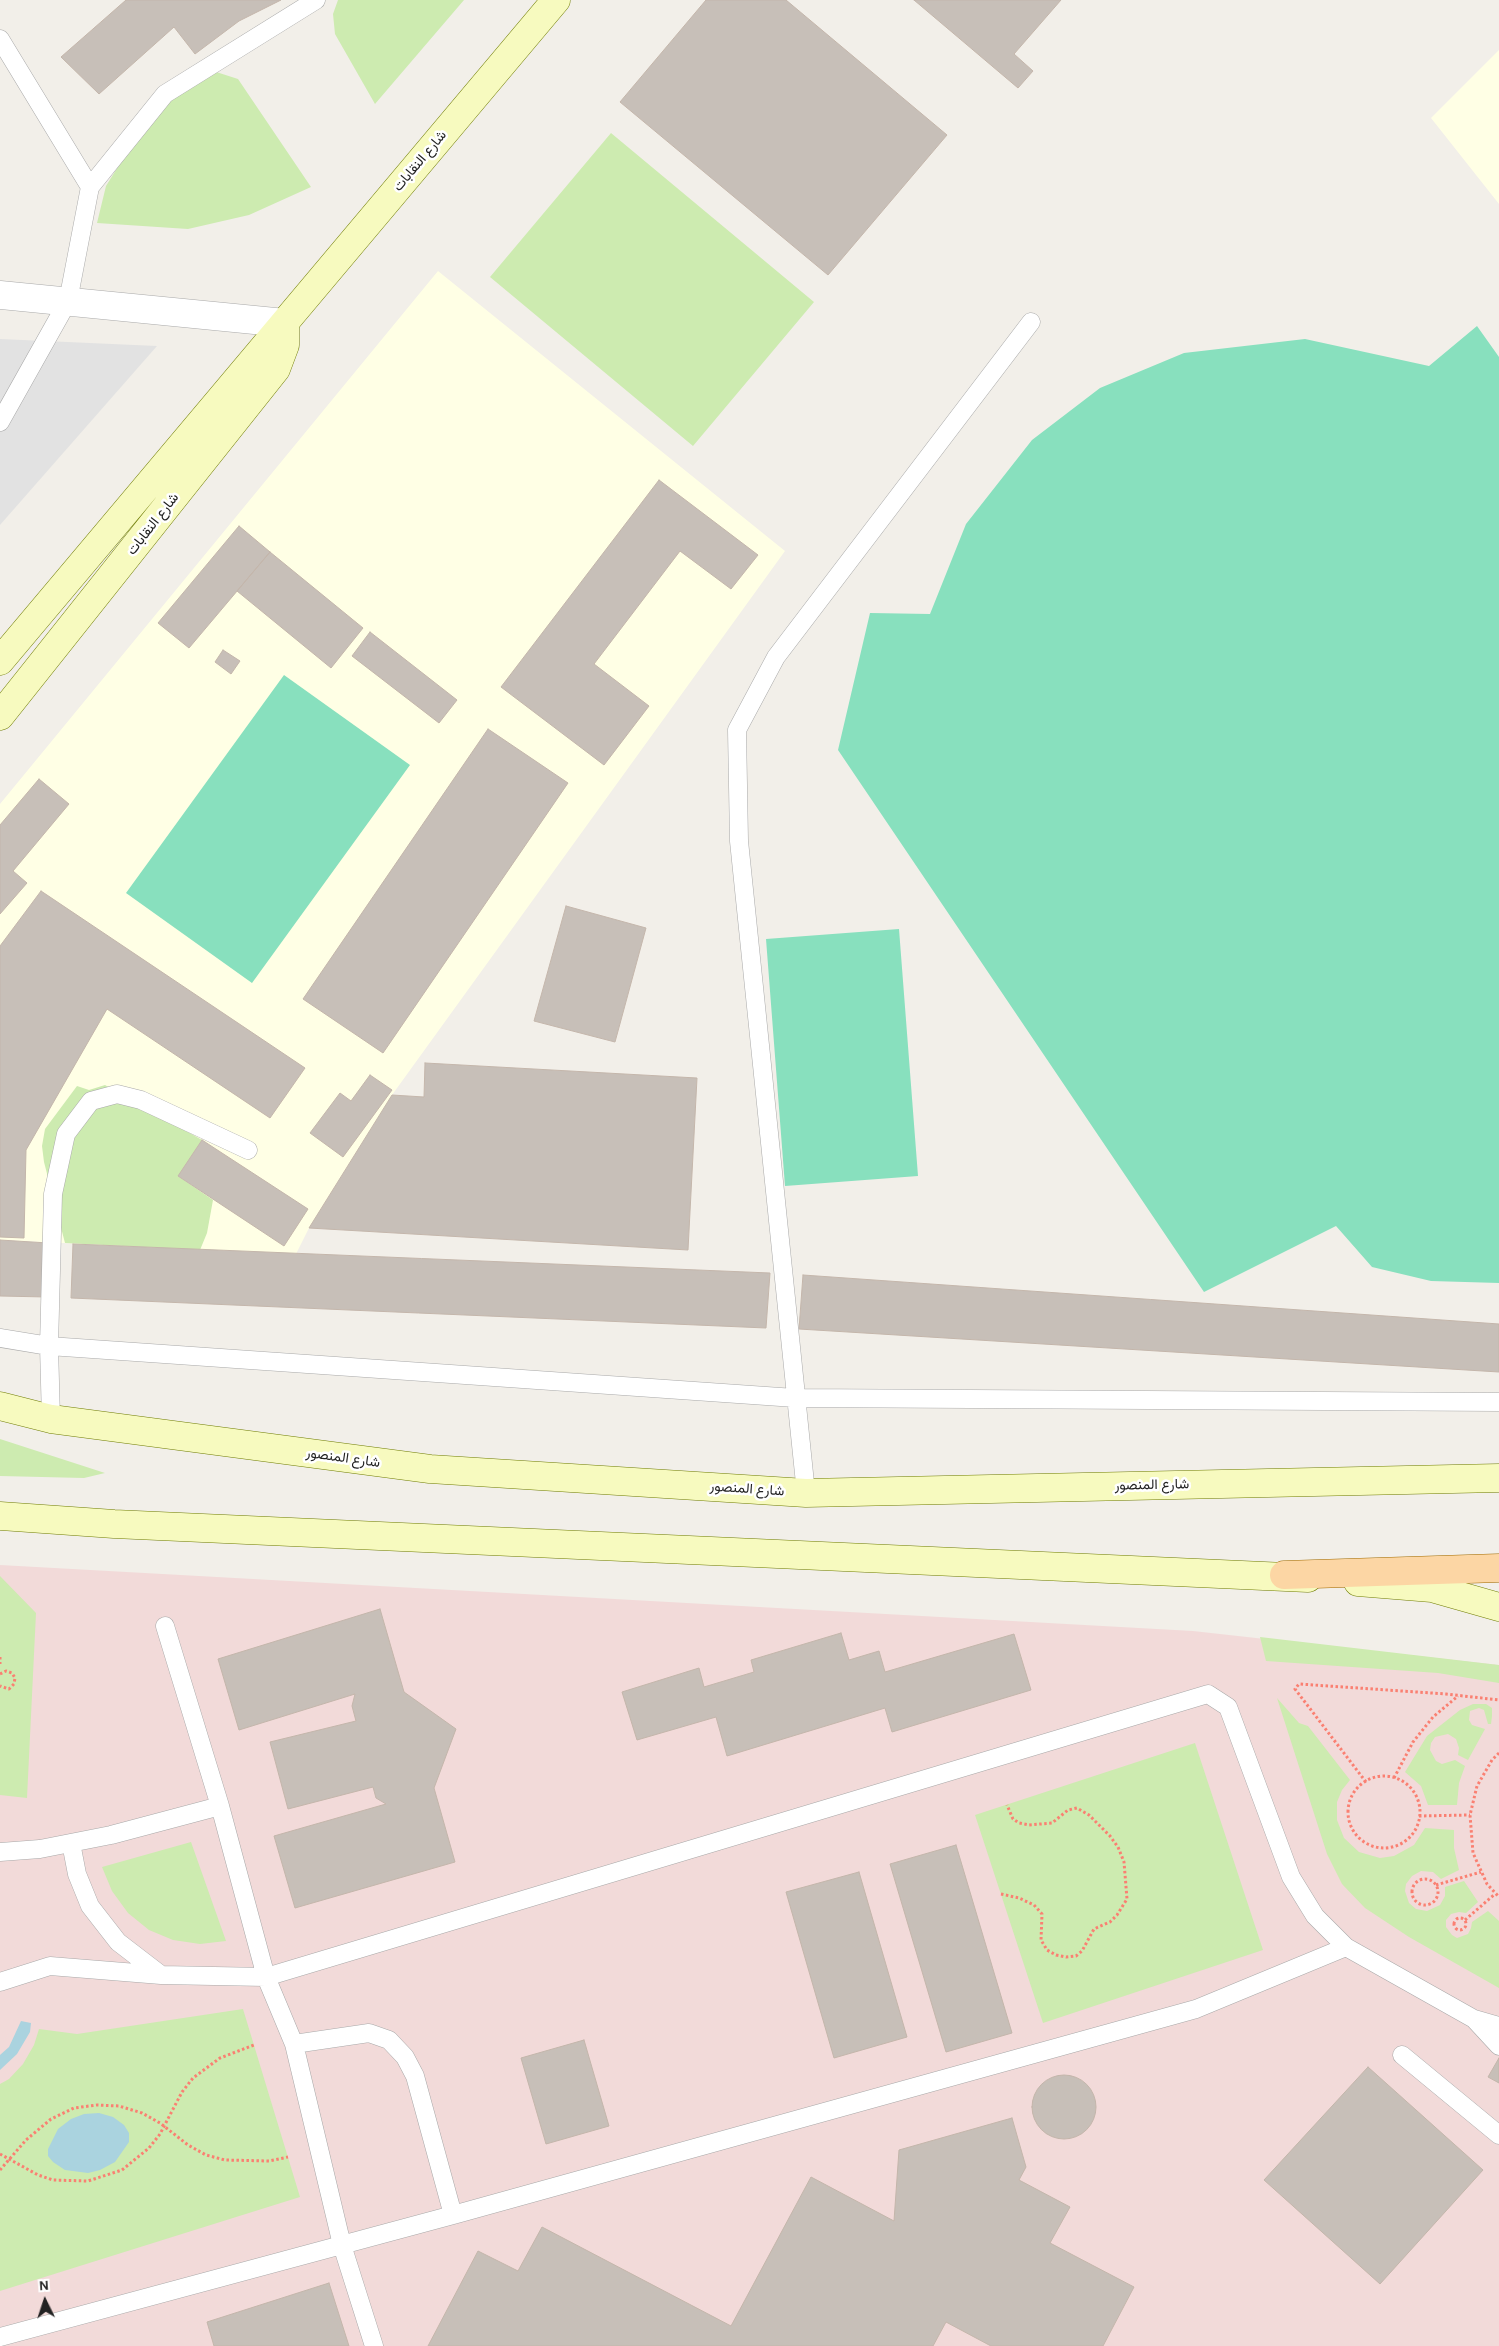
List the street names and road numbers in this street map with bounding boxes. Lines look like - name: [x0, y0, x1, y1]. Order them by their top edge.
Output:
- street label: شارع النقابات: [390, 127, 450, 195]
- street label: شارع النقابات: [124, 490, 182, 558]
- street label: شارع المنصور: [305, 1444, 381, 1472]
- street label: شارع المنصور: [1115, 1476, 1189, 1494]
- street label: شارع المنصور: [709, 1478, 785, 1500]

